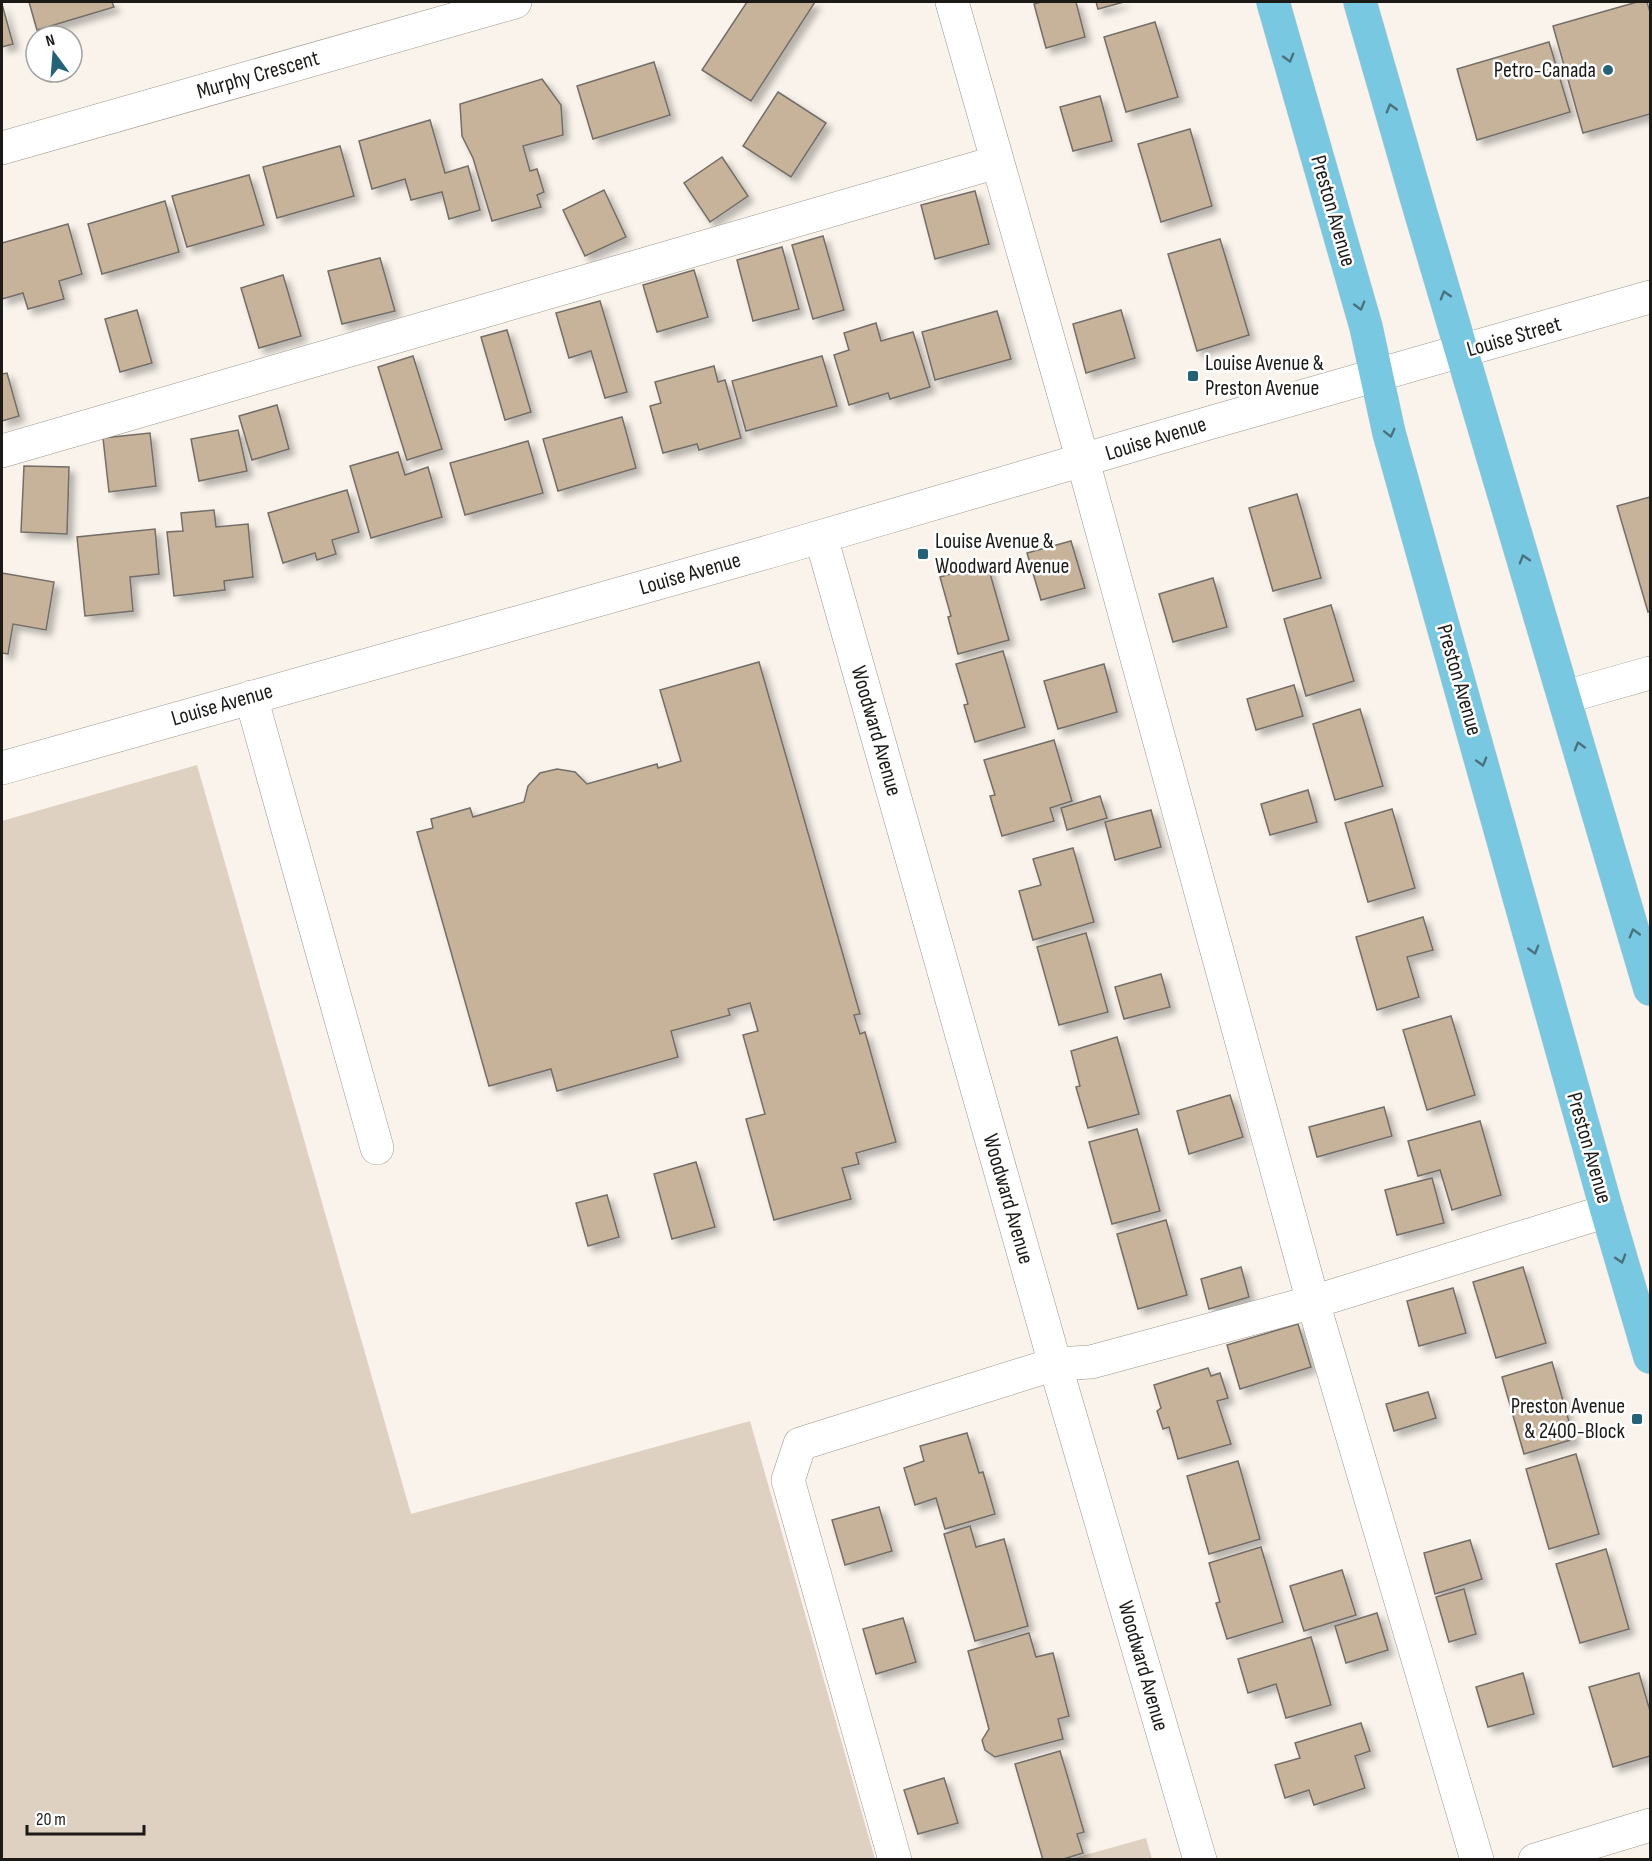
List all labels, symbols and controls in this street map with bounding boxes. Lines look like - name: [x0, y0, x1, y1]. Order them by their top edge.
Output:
- north arrow: [24, 24, 84, 84]
- text: N: [44, 31, 57, 51]
- street label: Murphy Crescent: [194, 45, 323, 105]
- one-way arrow: [1282, 52, 1294, 63]
- place label: Petro-Canada: [1494, 57, 1596, 84]
- marker: Petro-Canada: [1601, 63, 1615, 77]
- one-way arrow: [1386, 103, 1398, 114]
- street label: Preston Avenue: [1304, 152, 1362, 270]
- one-way arrow: [1440, 290, 1452, 301]
- one-way arrow: [1353, 300, 1365, 311]
- street label: Louise Street: [1464, 311, 1565, 363]
- place label: Louise Avenue & Preston Avenue: [1205, 350, 1324, 402]
- marker: Louise Avenue & Preston Avenue: [1186, 369, 1200, 383]
- street label: Louise Avenue: [1102, 411, 1210, 467]
- one-way arrow: [1382, 428, 1395, 438]
- place label: Louise Avenue & Woodward Avenue: [935, 528, 1069, 580]
- street label: Louise Avenue: [636, 547, 744, 601]
- marker: Louise Avenue & Woodward Avenue: [916, 547, 930, 561]
- one-way arrow: [1519, 554, 1531, 565]
- street label: Preston Avenue: [1430, 621, 1488, 739]
- street label: Woodward Avenue: [845, 663, 907, 799]
- street label: Louise Avenue: [168, 678, 276, 732]
- one-way arrow: [1574, 741, 1586, 752]
- one-way arrow: [1474, 757, 1487, 767]
- one-way arrow: [1629, 928, 1641, 939]
- one-way arrow: [1527, 944, 1539, 955]
- street label: Preston Avenue: [1560, 1089, 1618, 1207]
- street label: Woodward Avenue: [977, 1131, 1039, 1267]
- one-way arrow: [1614, 1253, 1626, 1264]
- place label: Preston Avenue & 2400-Block: [1511, 1393, 1626, 1445]
- marker: Preston Avenue & 2400-Block: [1630, 1412, 1644, 1426]
- street label: Woodward Avenue: [1112, 1598, 1174, 1734]
- scale bar: [27, 1798, 144, 1836]
- text: 20 m: [36, 1809, 66, 1830]

